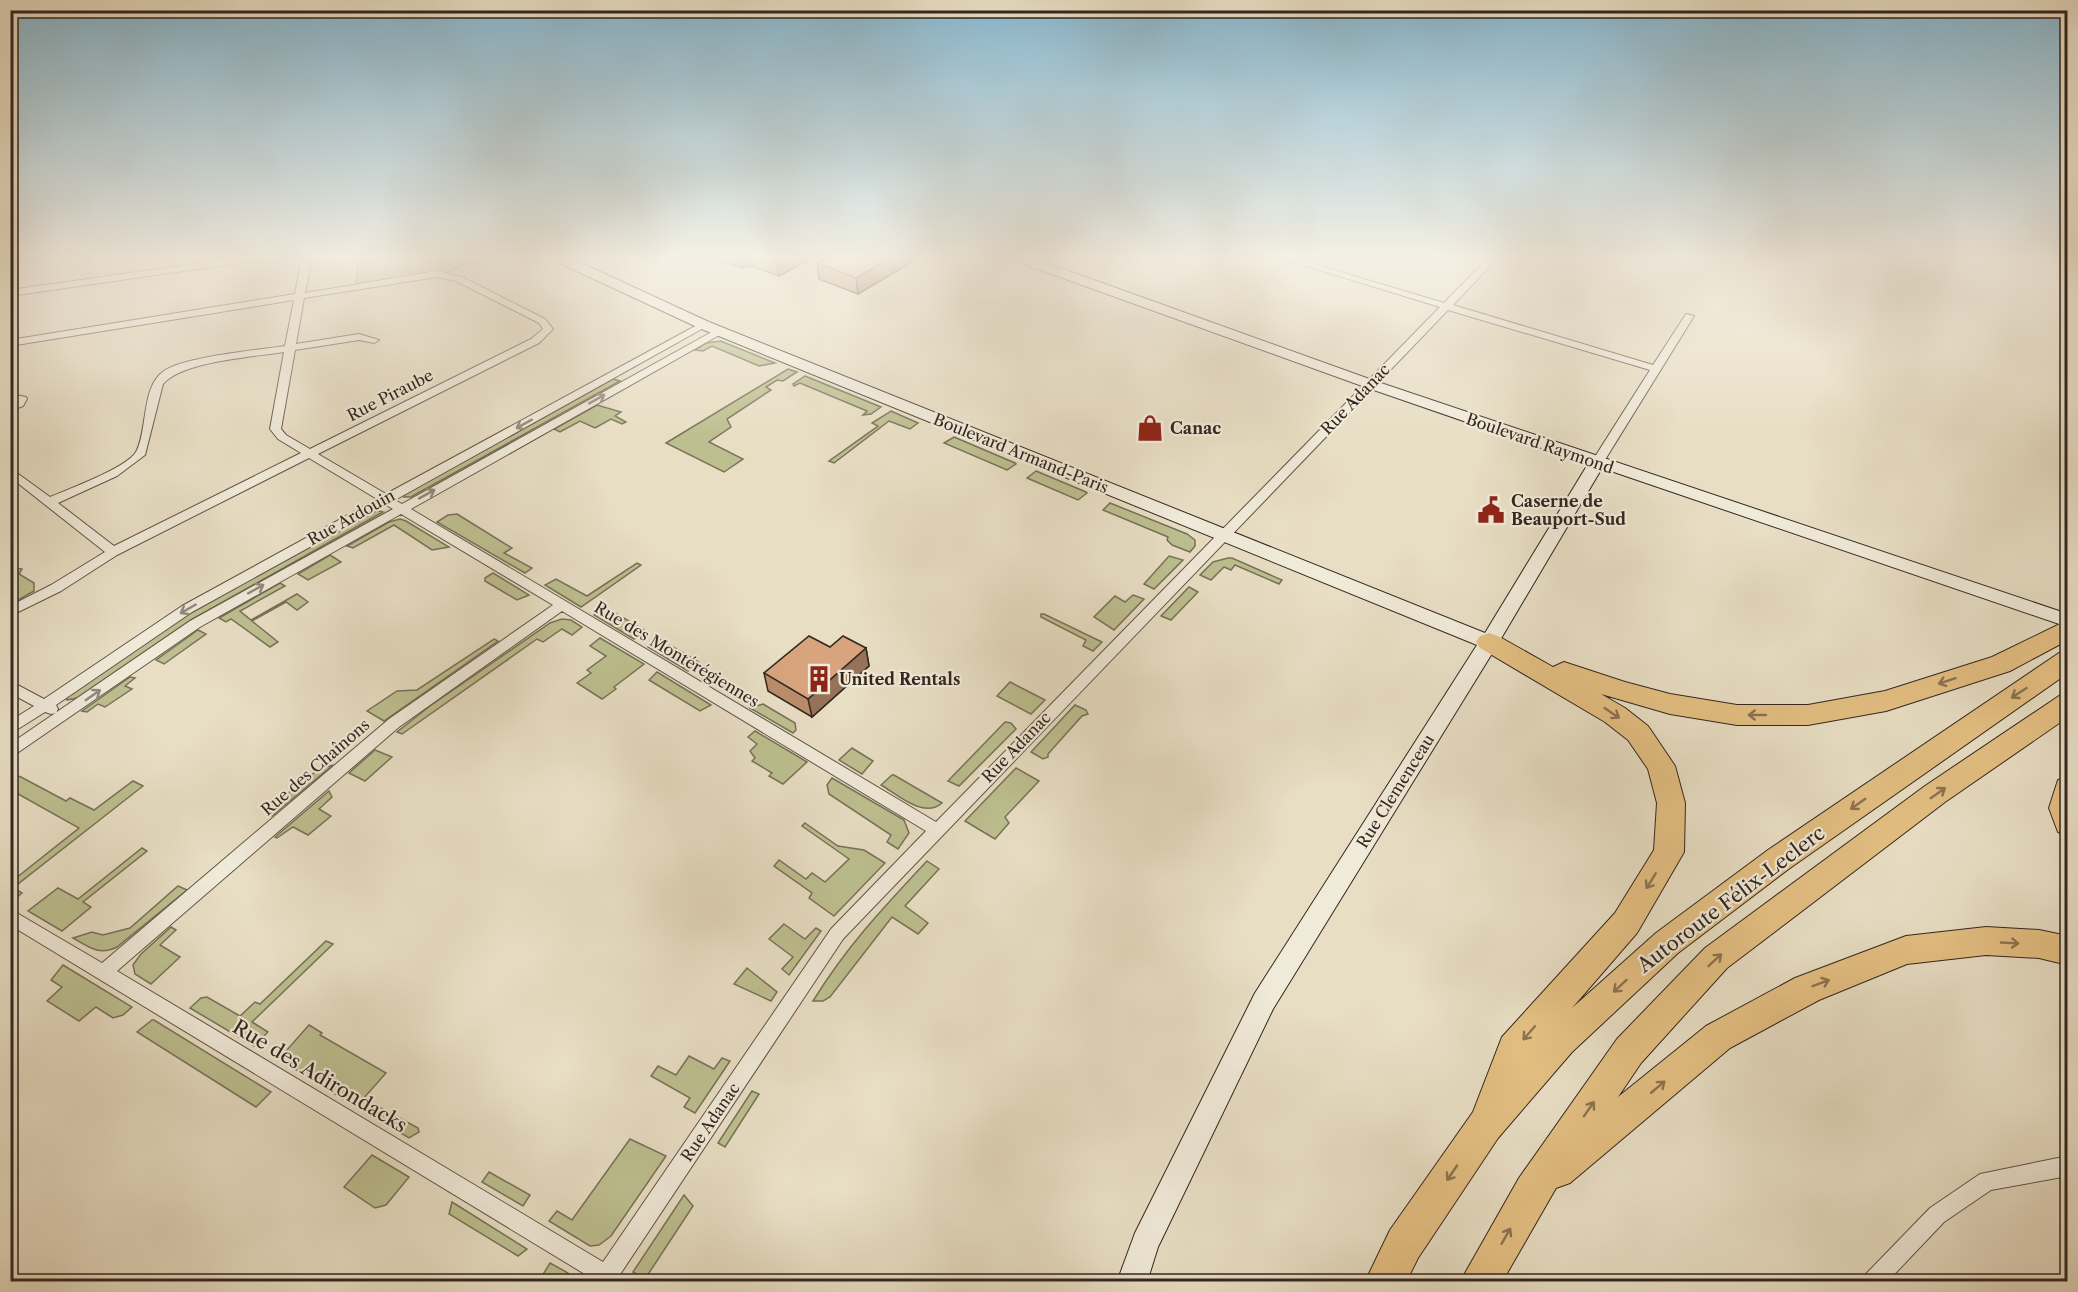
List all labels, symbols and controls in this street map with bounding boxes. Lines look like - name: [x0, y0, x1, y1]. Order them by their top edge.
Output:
- street label: Rue Adanac: [1316, 359, 1394, 439]
- street label: Rue Piraube: [344, 365, 436, 425]
- one-way arrow: [588, 393, 605, 405]
- street label: Boulevard Raymond: [1464, 408, 1617, 478]
- street label: Boulevard Armand-Paris: [931, 409, 1111, 497]
- shop icon: Canac: [1135, 413, 1165, 443]
- one-way arrow: [516, 418, 533, 430]
- place label: Canac: [1170, 418, 1221, 438]
- street label: Rue Ardouin: [304, 485, 398, 549]
- one-way arrow: [418, 488, 435, 500]
- place label: Caserne de Beauport-Sud: [1511, 491, 1626, 529]
- public building icon: Caserne de Beauport-Sud: [1476, 495, 1506, 525]
- one-way arrow: [247, 583, 264, 595]
- street label: Rue des Montérégiennes: [591, 597, 763, 711]
- one-way arrow: [180, 603, 197, 615]
- building icon: United Rentals: [804, 664, 834, 694]
- place label: United Rentals: [839, 669, 960, 689]
- one-way arrow: [1938, 676, 1957, 687]
- one-way arrow: [2010, 686, 2027, 699]
- one-way arrow: [84, 689, 101, 701]
- street label: Rue Adanac: [977, 707, 1055, 787]
- one-way arrow: [1603, 707, 1619, 719]
- one-way arrow: [1747, 709, 1767, 721]
- street label: Rue des Chaînons: [257, 714, 373, 820]
- street label: Rue Clemenceau: [1352, 730, 1438, 852]
- one-way arrow: [1929, 787, 1945, 799]
- one-way arrow: [1851, 798, 1867, 810]
- street label: Autoroute Félix-Leclerc: [1632, 821, 1830, 978]
- one-way arrow: [1645, 873, 1658, 890]
- one-way arrow: [1999, 937, 2019, 948]
- one-way arrow: [1707, 953, 1722, 967]
- one-way arrow: [1812, 977, 1830, 988]
- one-way arrow: [1613, 979, 1628, 993]
- street label: Rue des Adirondacks: [228, 1014, 412, 1138]
- one-way arrow: [1522, 1025, 1536, 1040]
- street label: Rue Adanac: [676, 1079, 744, 1165]
- one-way arrow: [1650, 1080, 1665, 1094]
- one-way arrow: [1583, 1101, 1595, 1117]
- one-way arrow: [1446, 1165, 1458, 1181]
- one-way arrow: [1500, 1228, 1512, 1245]

